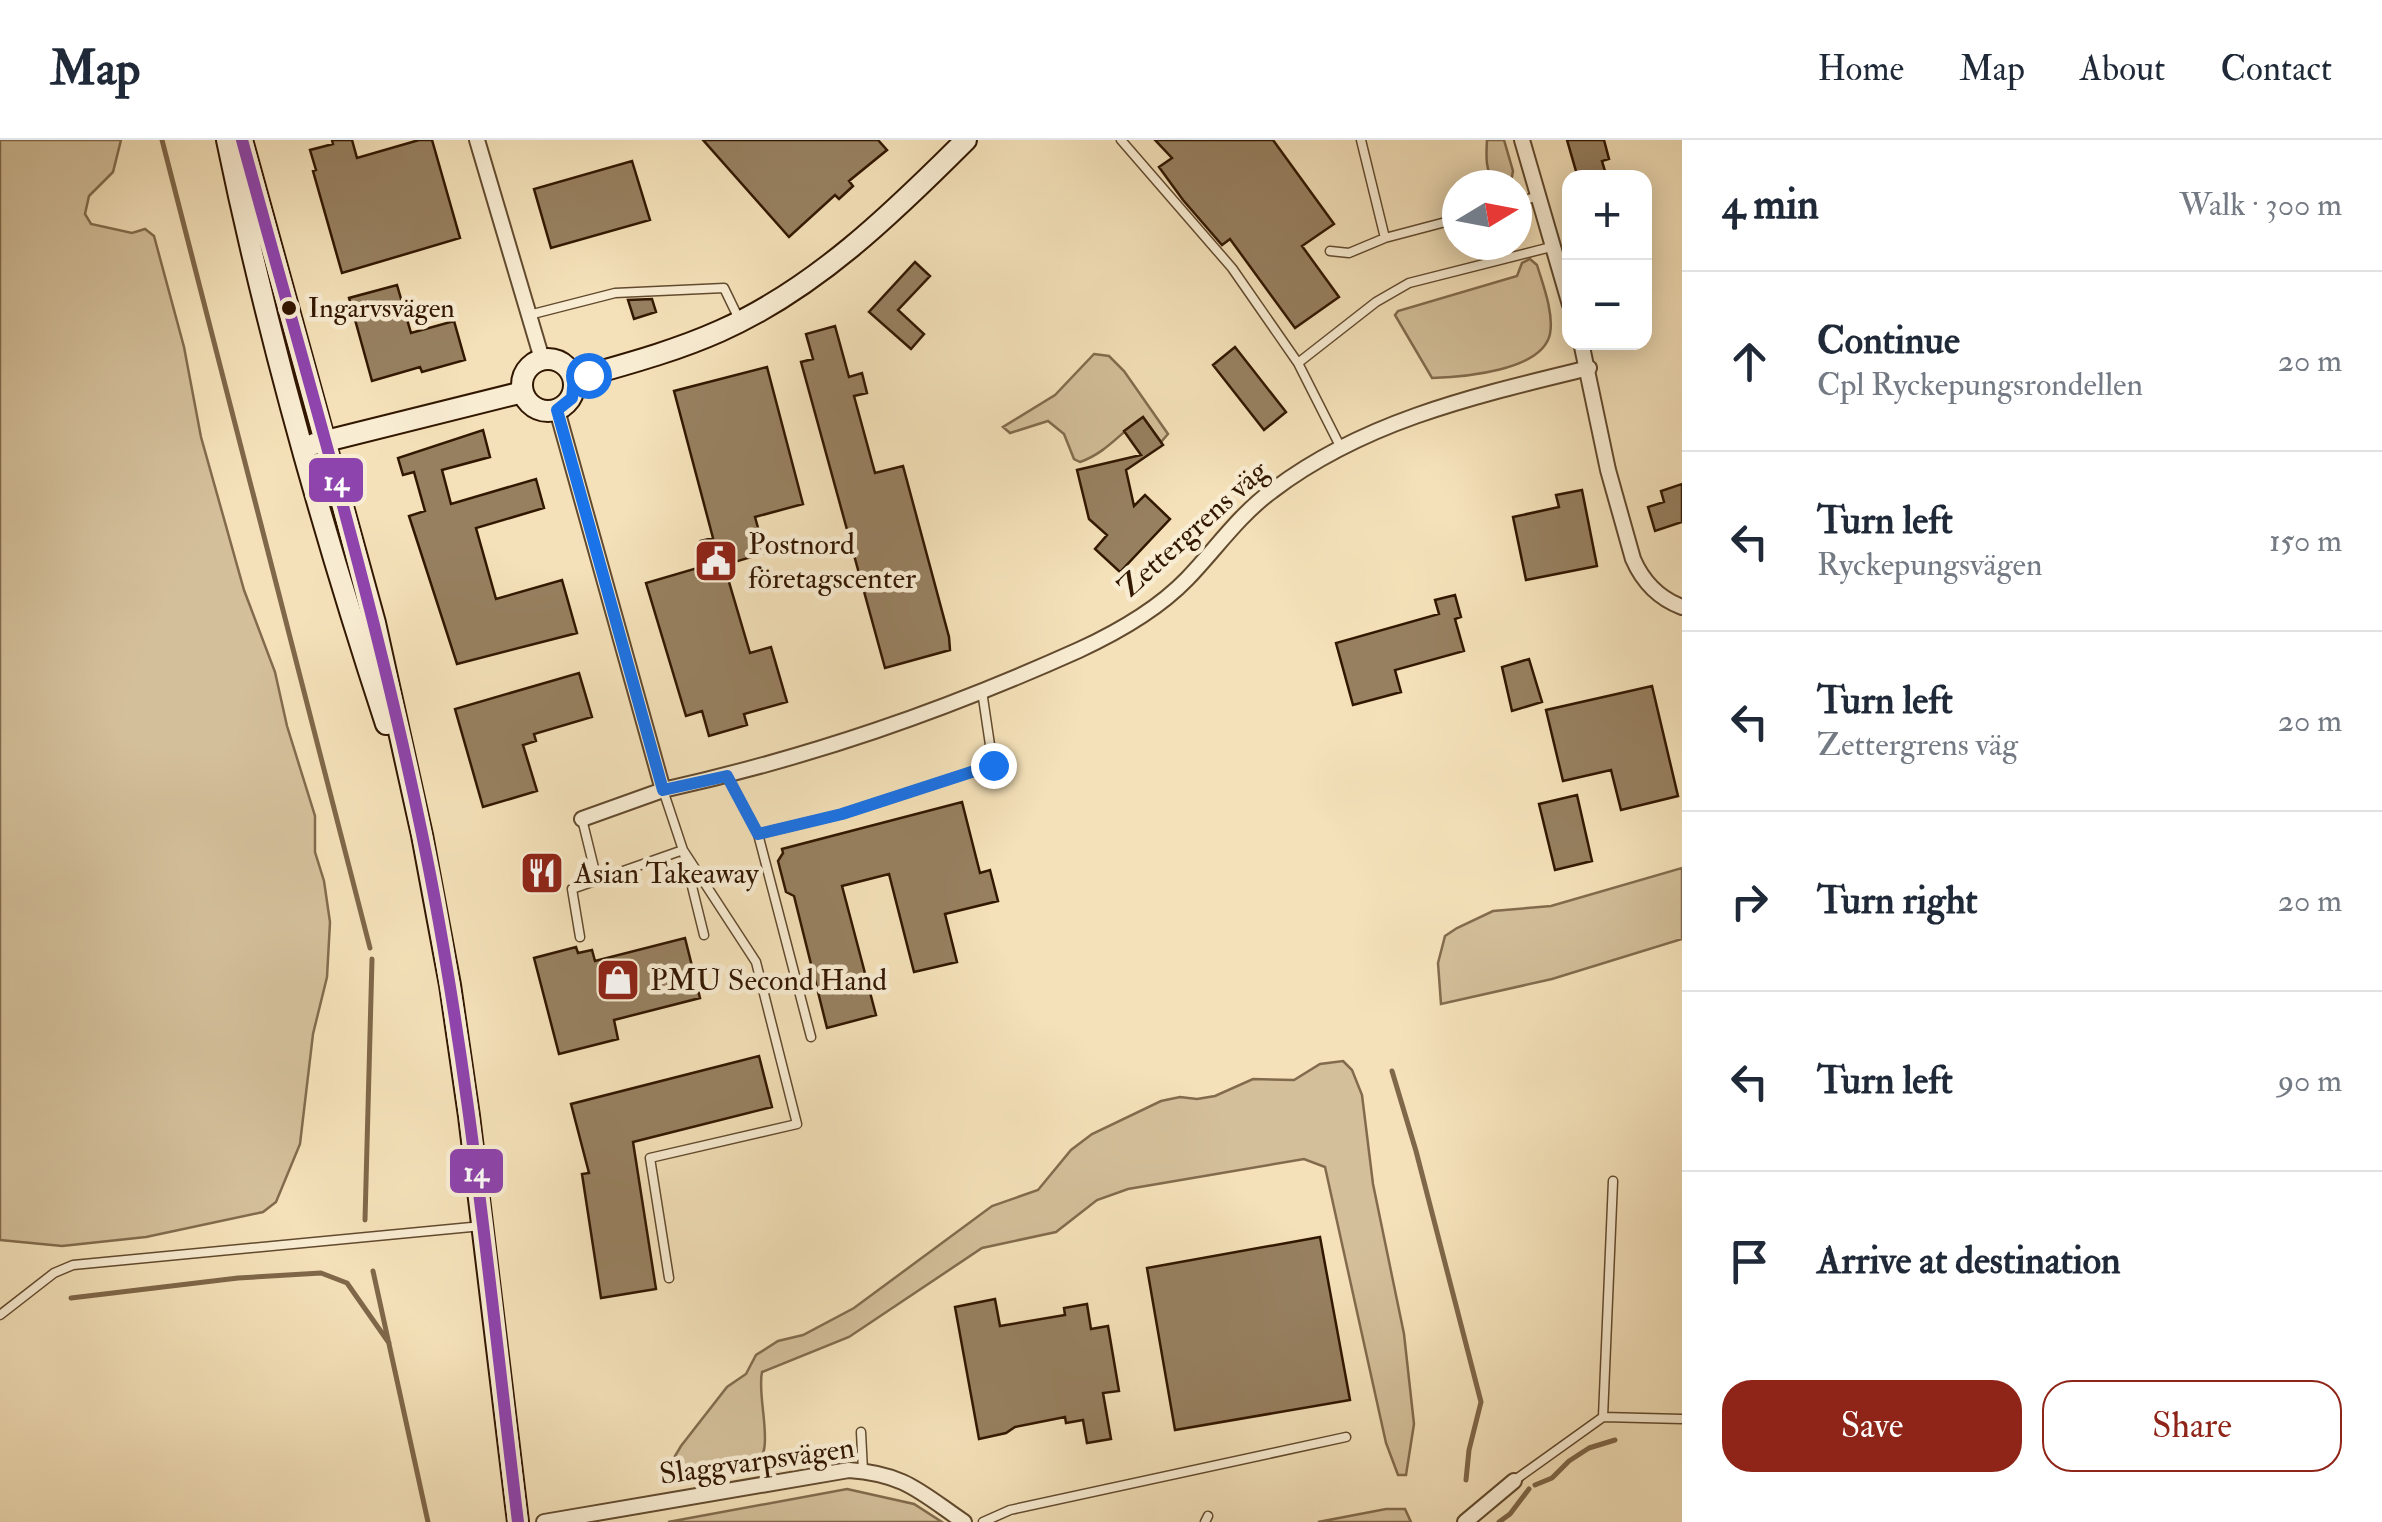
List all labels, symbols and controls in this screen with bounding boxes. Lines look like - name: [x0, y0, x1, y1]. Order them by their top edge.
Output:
- text: Map: [50, 39, 140, 99]
- text: Home: [1817, 47, 1904, 91]
- text: Map: [1959, 47, 2025, 91]
- text: About: [2080, 47, 2165, 91]
- text: Contact: [2220, 47, 2332, 91]
- north arrow: [1442, 170, 1532, 260]
- map controls: [1562, 170, 1652, 350]
- button: +: [1562, 170, 1652, 260]
- text: 4 min: [1722, 179, 1819, 231]
- text: Walk · 300 m: [2179, 185, 2342, 225]
- button: −: [1562, 260, 1652, 350]
- place label: Ingarvsvägen: [308, 291, 455, 326]
- marker: Ingarvsvägen: [279, 298, 299, 318]
- text: Continue: [1817, 317, 1960, 365]
- icon: ahead: [1722, 334, 1777, 389]
- text: 20 m: [2278, 341, 2342, 381]
- route start: [566, 353, 612, 399]
- text: Cpl Ryckepungsrondellen: [1817, 365, 2143, 405]
- street label: Zettergrens väg: [1111, 451, 1276, 606]
- line badge: 14: [307, 456, 365, 504]
- text: 14: [323, 464, 350, 499]
- text: Turn left: [1817, 497, 1953, 545]
- icon: left: [1722, 514, 1777, 569]
- text: 150 m: [2269, 521, 2342, 561]
- place label: Postnord företagscenter: [748, 526, 916, 597]
- public building icon: Postnord företagscenter: [693, 538, 739, 584]
- text: Ryckepungsvägen: [1817, 545, 2042, 585]
- text: Turn left: [1817, 677, 1953, 725]
- icon: left: [1722, 694, 1777, 749]
- text: 20 m: [2278, 701, 2342, 741]
- text: Zettergrens väg: [1817, 725, 2018, 765]
- route end: [971, 743, 1017, 789]
- restaurant icon: Asian Takeaway: [519, 850, 565, 896]
- place label: Asian Takeaway: [573, 855, 760, 892]
- icon: right: [1722, 874, 1777, 929]
- text: Turn right: [1817, 877, 1978, 925]
- text: 20 m: [2278, 881, 2342, 921]
- shop icon: PMU Second Hand: [595, 957, 641, 1003]
- place label: PMU Second Hand: [650, 962, 887, 999]
- icon: left: [1722, 1054, 1777, 1109]
- text: Turn left: [1817, 1057, 1953, 1105]
- text: 90 m: [2278, 1061, 2342, 1101]
- line badge: 14: [448, 1147, 505, 1195]
- text: 14: [463, 1155, 490, 1190]
- icon: arrive: [1722, 1234, 1777, 1289]
- text: Arrive at destination: [1817, 1237, 2121, 1285]
- button: Save: [1722, 1380, 2022, 1472]
- button: Share: [2042, 1380, 2342, 1472]
- street label: Slaggvarpsvägen: [657, 1429, 857, 1493]

